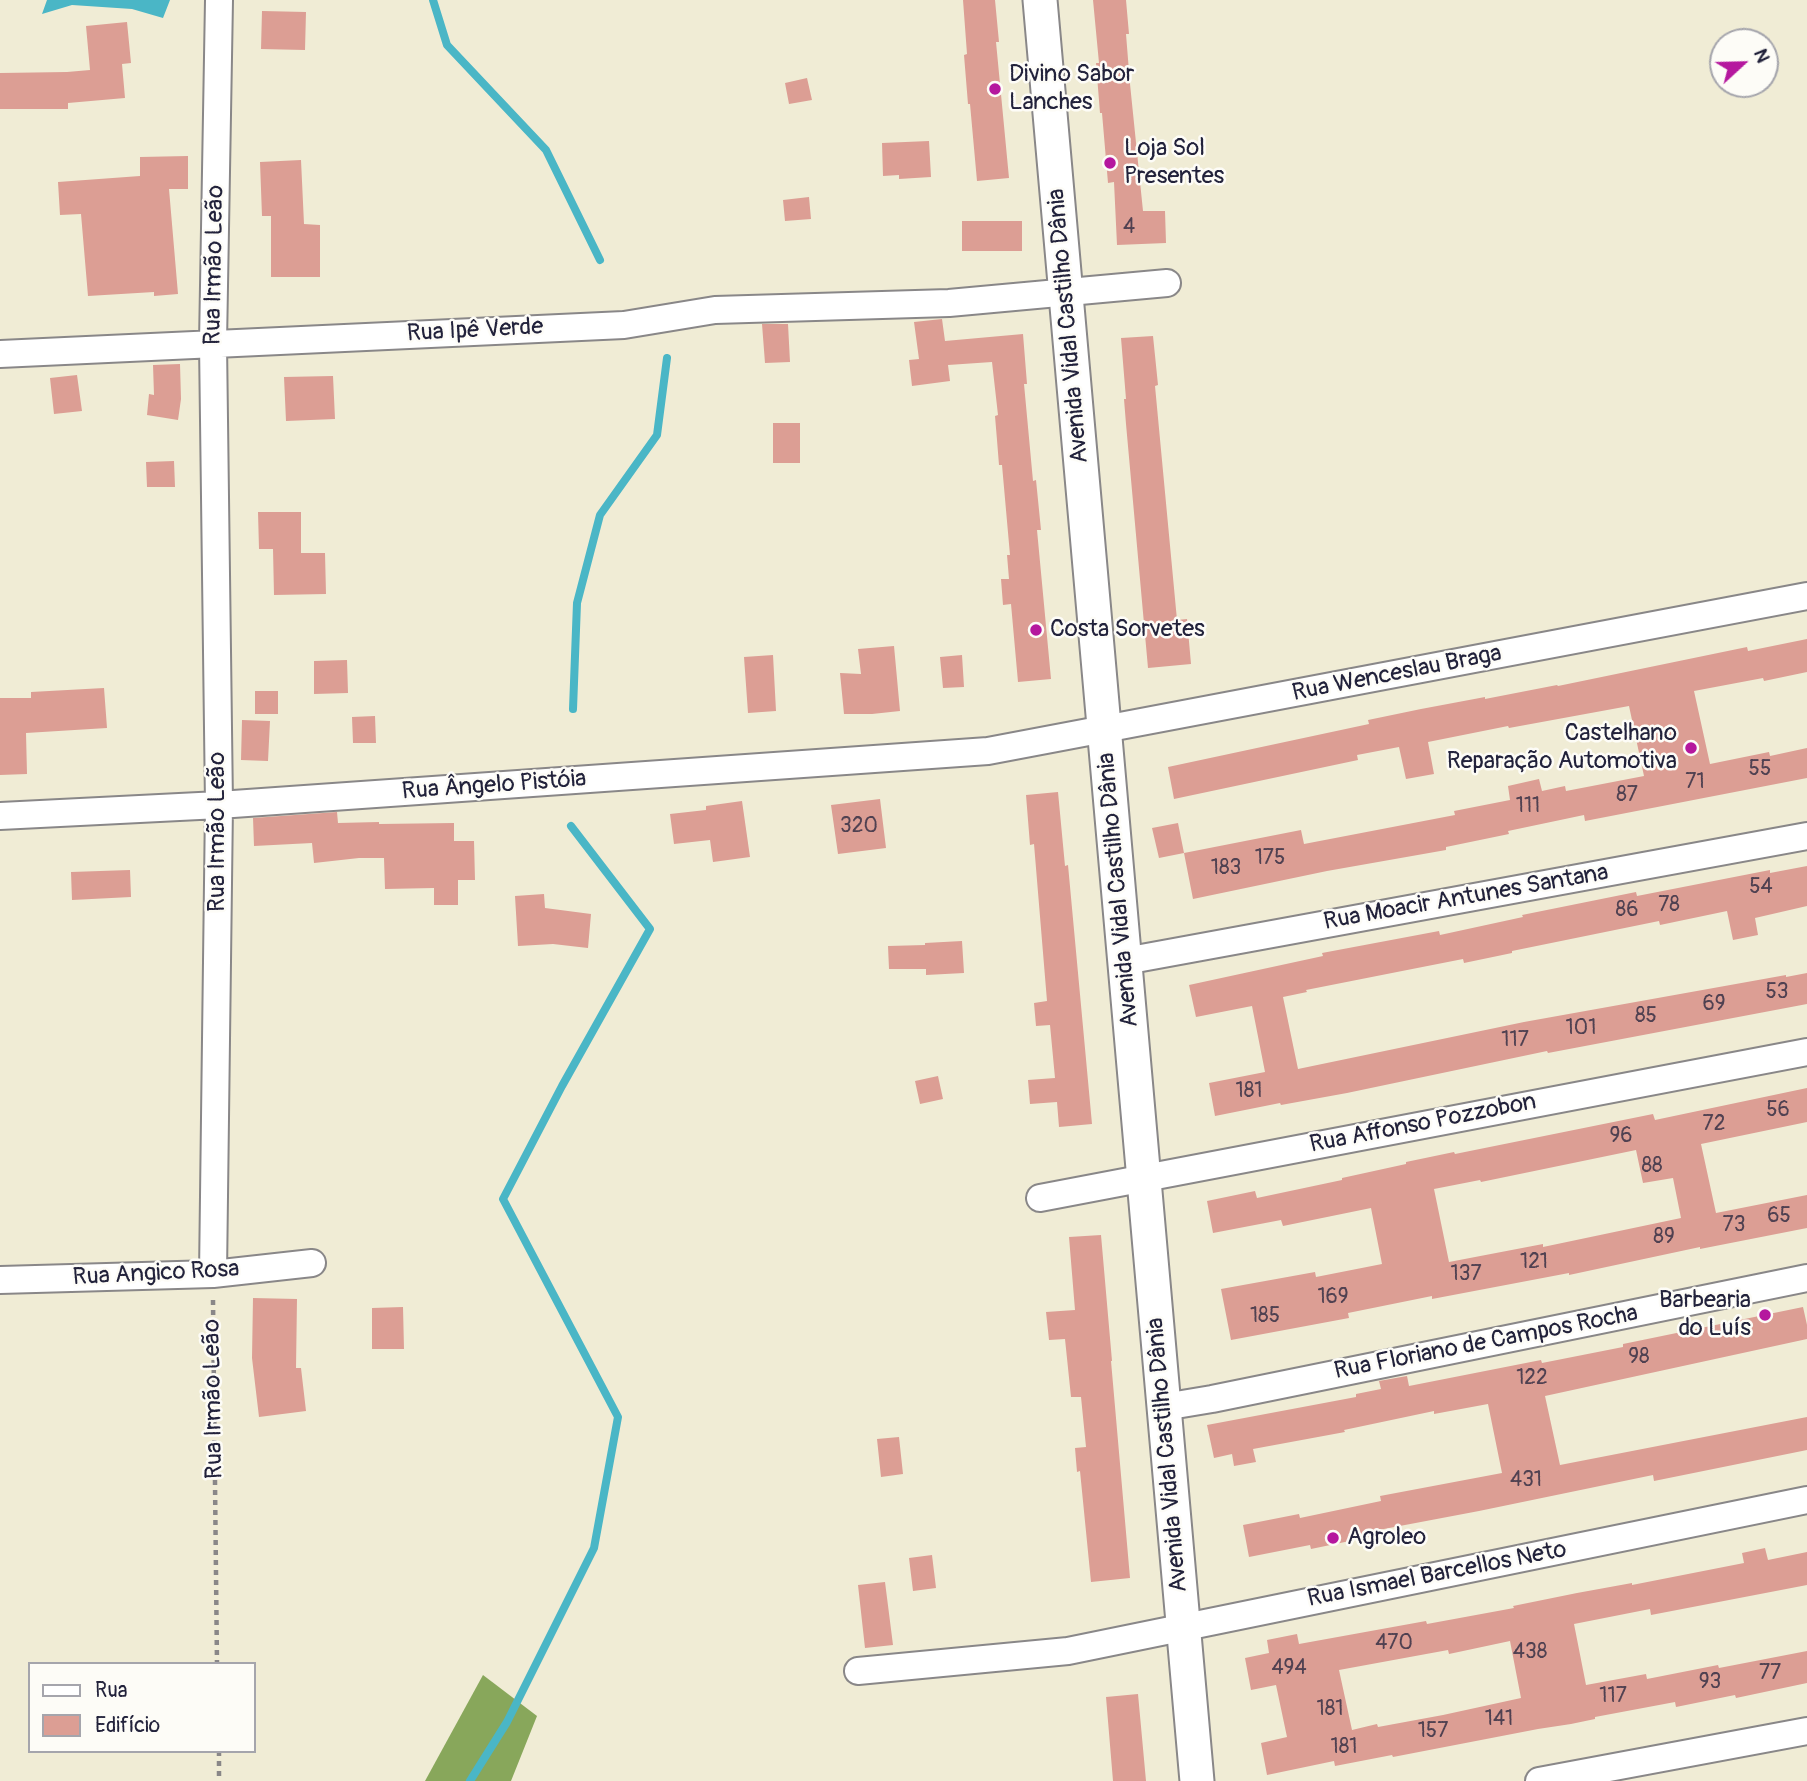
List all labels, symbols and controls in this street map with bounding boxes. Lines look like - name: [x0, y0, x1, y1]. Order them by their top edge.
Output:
- north arrow: [1709, 28, 1779, 98]
- text: N: [1748, 45, 1775, 66]
- place label: Divino Sabor Lanches: [1009, 61, 1134, 117]
- marker: Divino Sabor Lanches: [987, 81, 1003, 97]
- place label: Loja Sol Presentes: [1124, 135, 1224, 191]
- marker: Loja Sol Presentes: [1102, 155, 1118, 171]
- street label: Rua Irmão Leão: [199, 185, 231, 345]
- street label: Avenida Vidal Castilho Dânia: [1043, 187, 1095, 465]
- house number: 4: [1123, 215, 1135, 241]
- street label: Rua Ipê Verde: [406, 313, 544, 349]
- place label: Costa Sorvetes: [1050, 616, 1205, 644]
- marker: Costa Sorvetes: [1028, 622, 1044, 638]
- street label: Rua Wenceslau Braga: [1290, 640, 1504, 708]
- place label: Castelhano Reparação Automotiva: [1447, 720, 1677, 776]
- marker: Castelhano Reparação Automotiva: [1683, 740, 1699, 756]
- street label: Avenida Vidal Castilho Dânia: [1093, 751, 1145, 1029]
- street label: Rua Irmão Leão: [204, 752, 232, 912]
- house number: 55: [1749, 757, 1771, 783]
- street label: Rua Ângelo Pistóia: [401, 765, 587, 807]
- house number: 71: [1685, 770, 1705, 796]
- house number: 87: [1616, 783, 1638, 809]
- house number: 111: [1516, 794, 1540, 820]
- house number: 320: [840, 814, 878, 840]
- house number: 175: [1255, 846, 1285, 872]
- house number: 183: [1211, 856, 1241, 882]
- street label: Rua Moacir Antunes Santana: [1321, 859, 1611, 937]
- house number: 54: [1749, 875, 1773, 901]
- house number: 78: [1658, 893, 1680, 919]
- house number: 86: [1616, 898, 1638, 924]
- house number: 53: [1765, 980, 1789, 1006]
- house number: 69: [1702, 992, 1726, 1018]
- house number: 85: [1635, 1004, 1657, 1030]
- house number: 101: [1566, 1016, 1596, 1042]
- house number: 117: [1501, 1028, 1529, 1054]
- house number: 181: [1235, 1079, 1263, 1105]
- street label: Rua Affonso Pozzobon: [1307, 1088, 1539, 1160]
- house number: 56: [1766, 1098, 1790, 1124]
- house number: 72: [1703, 1112, 1725, 1138]
- house number: 96: [1609, 1124, 1633, 1150]
- house number: 88: [1641, 1154, 1663, 1180]
- house number: 65: [1767, 1204, 1791, 1230]
- house number: 73: [1723, 1213, 1745, 1239]
- house number: 89: [1653, 1225, 1675, 1251]
- house number: 121: [1520, 1250, 1548, 1276]
- street label: Rua Angico Rosa: [72, 1255, 240, 1293]
- house number: 137: [1450, 1262, 1482, 1288]
- house number: 169: [1317, 1285, 1349, 1311]
- place label: Barbearia do Luís: [1659, 1287, 1751, 1343]
- street label: Rua Floriano de Campos Rocha: [1332, 1299, 1640, 1387]
- house number: 185: [1250, 1304, 1280, 1330]
- marker: Barbearia do Luís: [1757, 1307, 1773, 1323]
- street label: Avenida Vidal Castilho Dânia: [1142, 1316, 1194, 1594]
- street label: Rua Irmão Leão: [198, 1319, 230, 1479]
- house number: 98: [1628, 1345, 1650, 1371]
- house number: 122: [1516, 1366, 1548, 1392]
- house number: 431: [1510, 1468, 1542, 1494]
- place label: Agroleo: [1347, 1524, 1426, 1552]
- marker: Agroleo: [1325, 1530, 1341, 1546]
- street label: Rua Ismael Barcellos Neto: [1305, 1536, 1569, 1614]
- house number: 470: [1375, 1631, 1413, 1657]
- house number: 438: [1513, 1640, 1547, 1666]
- house number: 494: [1271, 1656, 1307, 1682]
- house number: 77: [1759, 1661, 1781, 1687]
- legend: [28, 1662, 256, 1753]
- house number: 93: [1699, 1670, 1721, 1696]
- text: Rua: [95, 1677, 128, 1704]
- house number: 117: [1599, 1684, 1627, 1710]
- house number: 181: [1316, 1697, 1344, 1723]
- house number: 141: [1485, 1707, 1513, 1733]
- text: Edifício: [95, 1712, 160, 1739]
- house number: 157: [1418, 1719, 1448, 1745]
- house number: 181: [1330, 1735, 1358, 1761]

